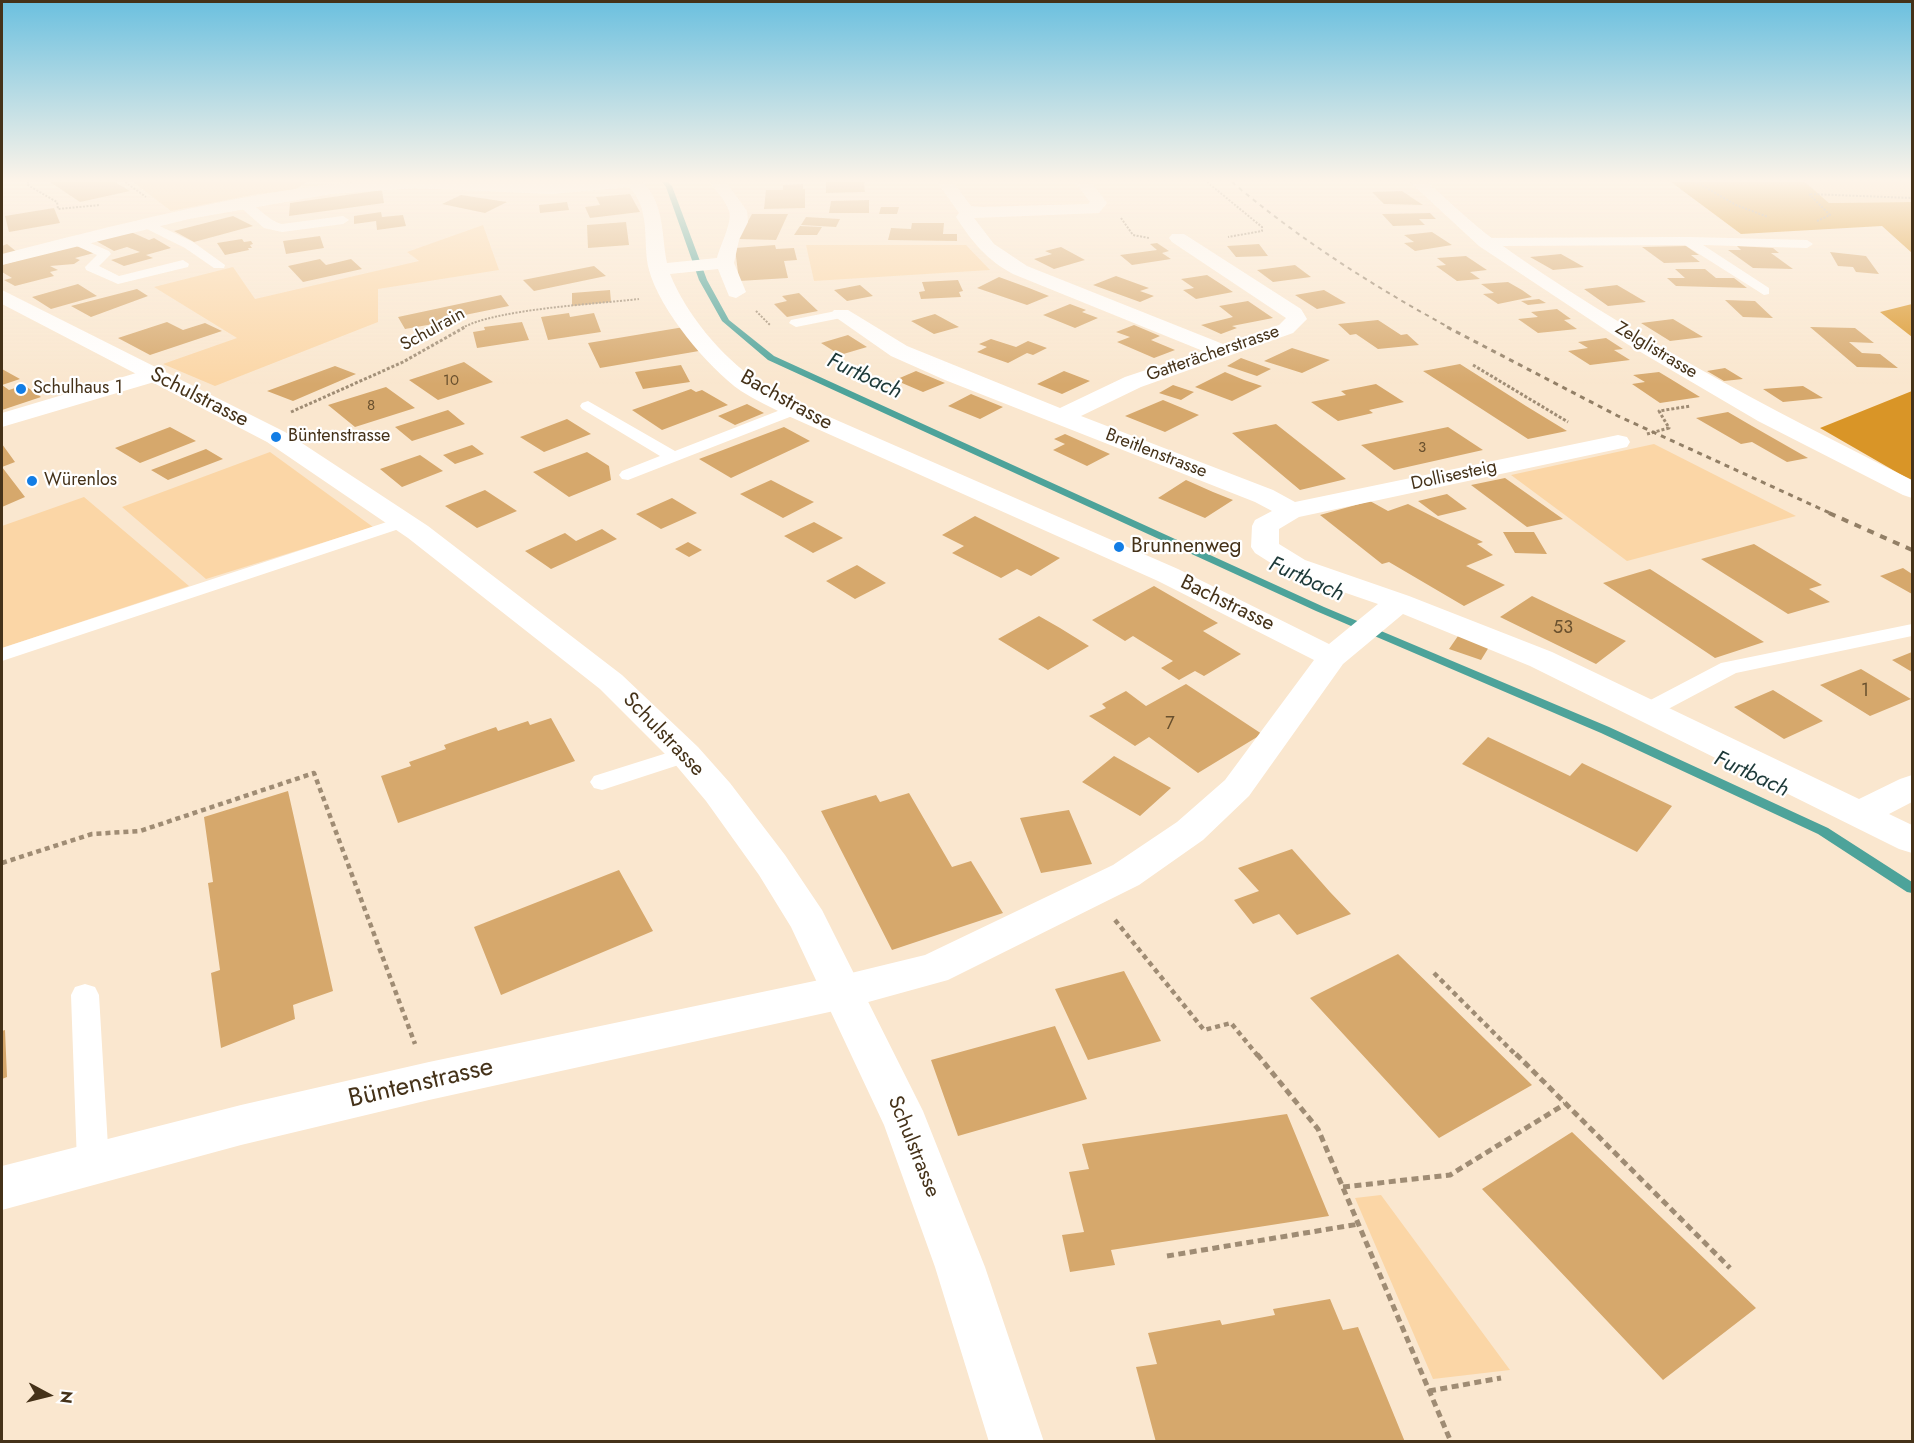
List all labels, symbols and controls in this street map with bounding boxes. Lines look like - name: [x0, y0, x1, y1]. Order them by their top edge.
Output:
- street label: Schulrain: [397, 303, 469, 357]
- street label: Zelglistrasse: [1611, 318, 1701, 384]
- street label: Gatterächerstrasse: [1144, 321, 1282, 387]
- water label: Furtbach: [822, 348, 906, 406]
- street label: Schulstrasse: [146, 362, 252, 434]
- street label: Bachstrasse: [736, 365, 836, 437]
- house number: 10: [443, 372, 459, 390]
- place label: Schulhaus 1: [33, 378, 123, 400]
- marker: Schulhaus 1: [14, 382, 28, 396]
- house number: 8: [367, 397, 375, 415]
- street label: Breitlenstrasse: [1102, 425, 1210, 483]
- place label: Büntenstrasse: [288, 426, 390, 448]
- marker: Büntenstrasse: [269, 430, 283, 444]
- house number: 3: [1418, 439, 1426, 457]
- street label: Dollisesteig: [1409, 456, 1499, 496]
- place label: Würenlos: [44, 470, 117, 492]
- marker: Würenlos: [25, 474, 39, 488]
- place label: Brunnenweg: [1131, 534, 1241, 560]
- marker: Brunnenweg: [1112, 540, 1126, 554]
- water label: Furtbach: [1264, 552, 1348, 608]
- street label: Bachstrasse: [1176, 570, 1278, 638]
- house number: 53: [1553, 618, 1573, 640]
- house number: 1: [1861, 681, 1869, 703]
- street label: Schulstrasse: [617, 688, 709, 782]
- house number: 7: [1165, 714, 1175, 736]
- water label: Furtbach: [1709, 746, 1793, 804]
- street label: Büntenstrasse: [346, 1052, 496, 1116]
- street label: Schulstrasse: [881, 1093, 945, 1201]
- north arrow: [18, 1365, 78, 1425]
- text: N: [54, 1390, 79, 1405]

